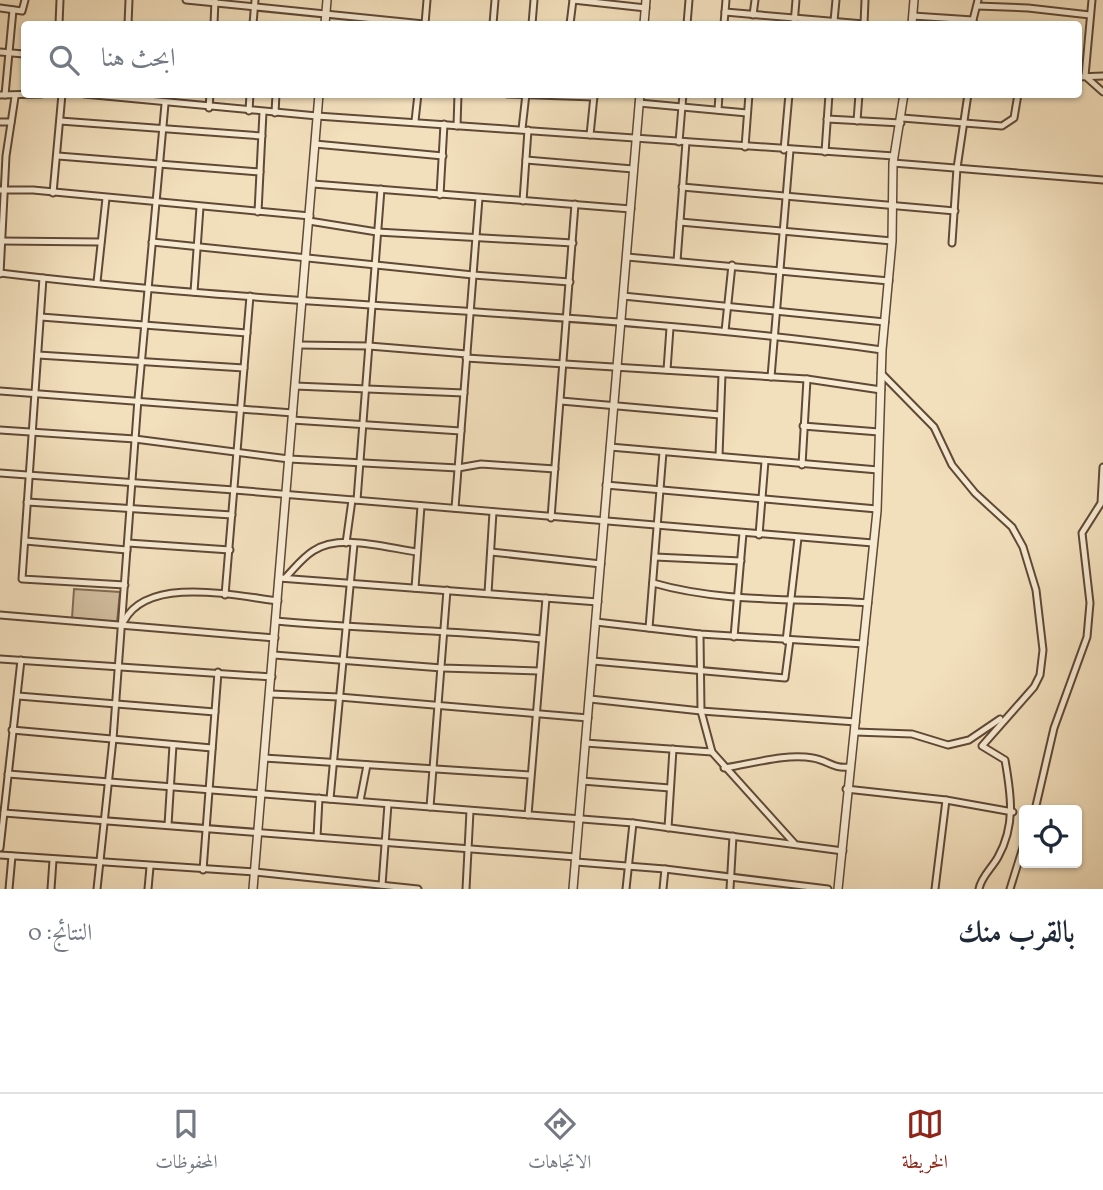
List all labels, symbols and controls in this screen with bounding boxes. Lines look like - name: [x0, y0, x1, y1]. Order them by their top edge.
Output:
- search box: [21, 21, 1082, 98]
- icon: search: [45, 41, 83, 79]
- text: ابحث هنا: [101, 41, 176, 77]
- map controls: [1019, 805, 1082, 868]
- button: locate: [1019, 805, 1082, 868]
- text: بالقرب منك: [958, 913, 1075, 955]
- text: النتائج: 0: [28, 918, 92, 950]
- tab: المحفوظات: [155, 1105, 218, 1180]
- tab: الاتجاهات: [528, 1105, 591, 1180]
- tab: الخريطة: [902, 1105, 948, 1180]

